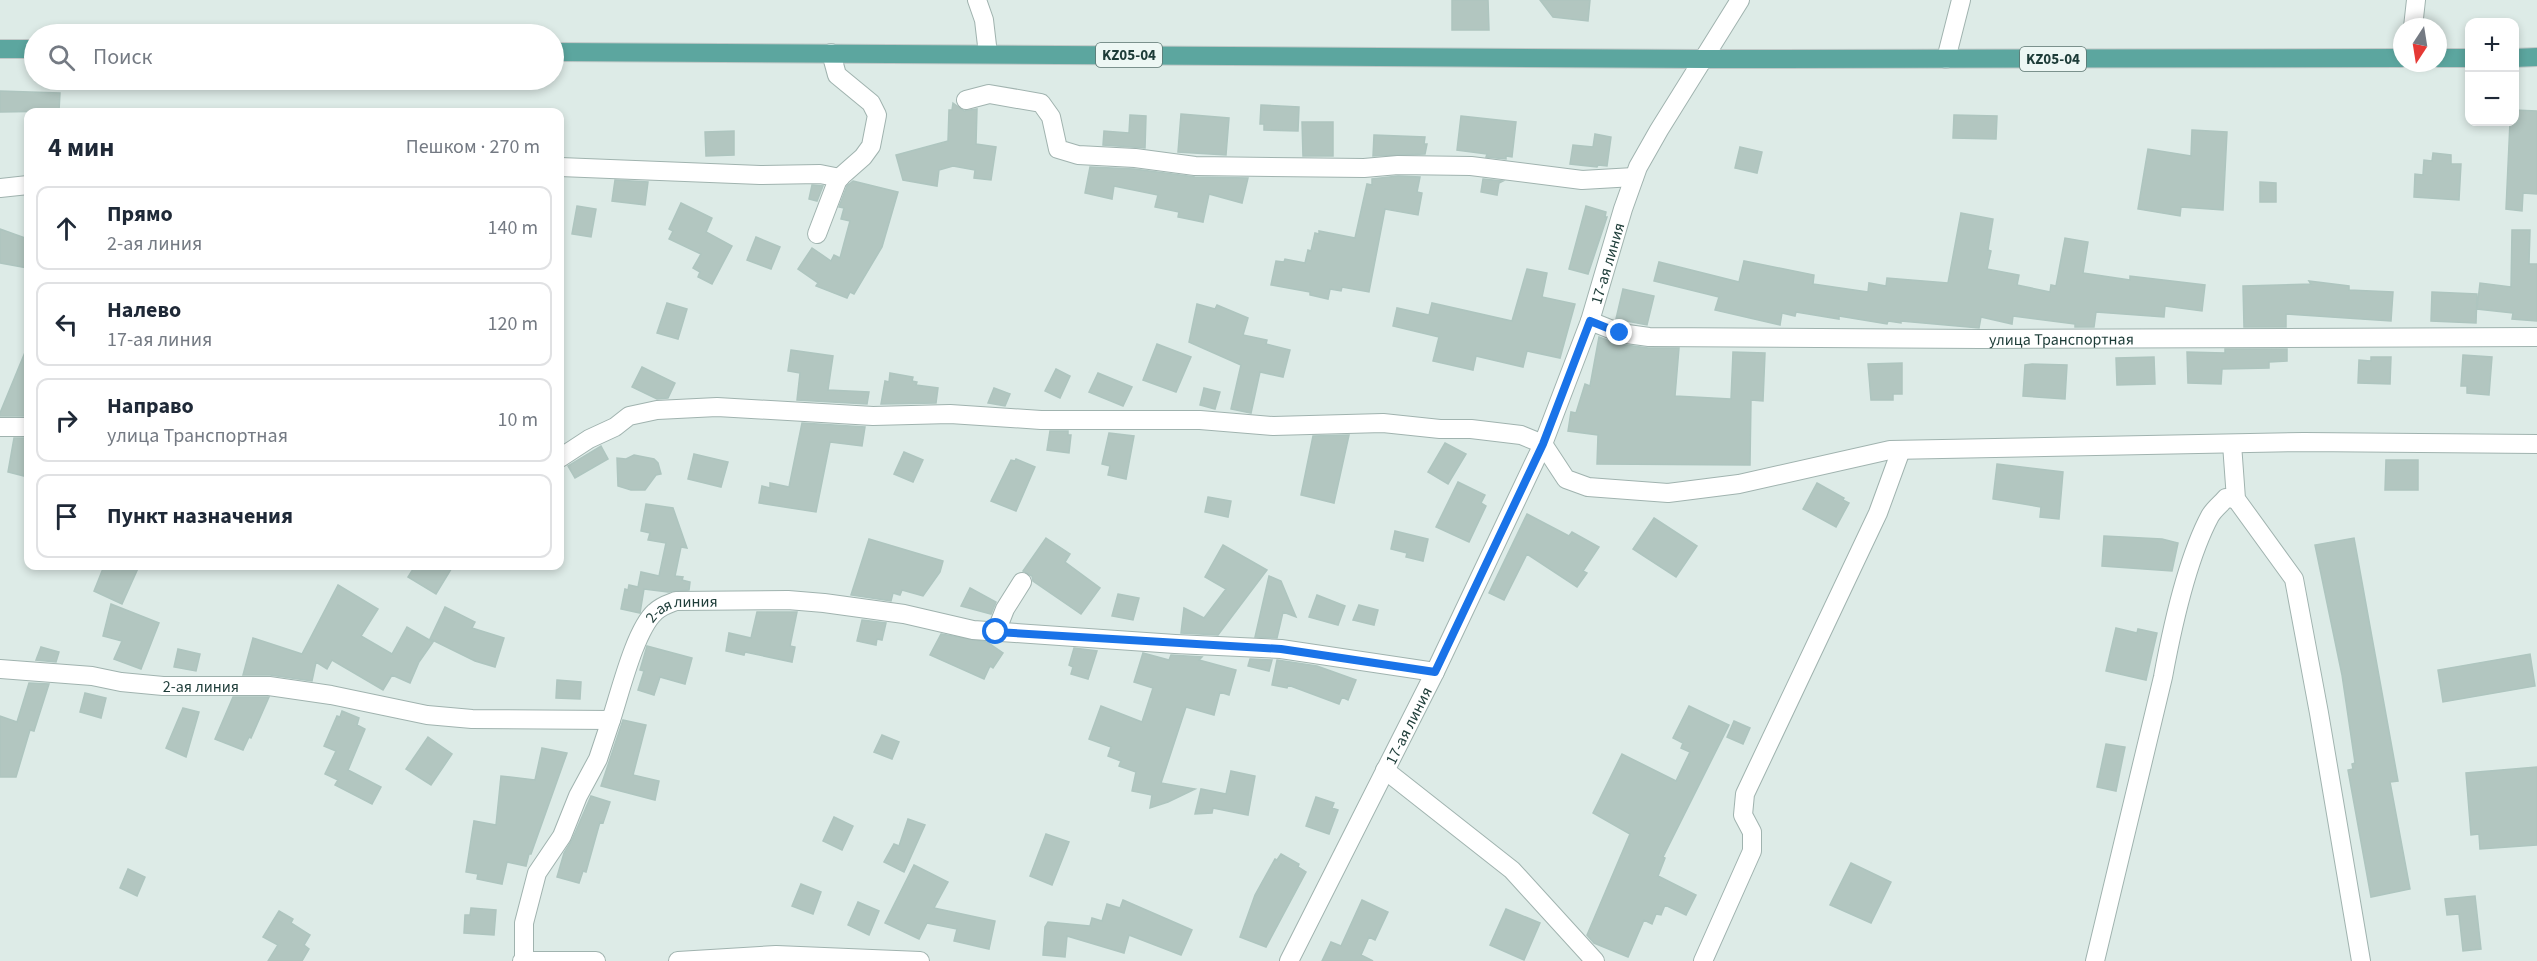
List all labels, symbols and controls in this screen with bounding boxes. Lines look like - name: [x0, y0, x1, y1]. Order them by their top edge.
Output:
- north arrow: [2393, 18, 2447, 72]
- map controls: [2465, 18, 2519, 126]
- button: +: [2465, 18, 2519, 72]
- search box: [24, 24, 564, 90]
- icon: search: [45, 41, 78, 74]
- text: Поиск: [93, 41, 152, 73]
- road number: KZ05-04: [1096, 43, 1162, 67]
- road number: KZ05-04: [2020, 47, 2086, 71]
- button: −: [2465, 72, 2519, 126]
- text: 4 мин: [48, 129, 114, 166]
- text: Пешком · 270 m: [406, 133, 540, 161]
- text: Прямо: [107, 198, 173, 230]
- icon: ahead: [50, 212, 83, 245]
- text: 140 m: [488, 214, 538, 242]
- street label: 17-ая линия: [1586, 220, 1630, 307]
- text: 2-ая линия: [107, 230, 202, 258]
- text: Налево: [107, 294, 181, 326]
- icon: left: [50, 308, 83, 341]
- text: 120 m: [488, 310, 538, 338]
- route end: [1606, 319, 1632, 345]
- text: 17-ая линия: [107, 326, 212, 354]
- street label: улица Транспортная: [1989, 328, 2134, 351]
- text: Направо: [107, 390, 194, 422]
- icon: right: [50, 404, 83, 437]
- text: 10 m: [498, 406, 538, 434]
- text: улица Транспортная: [107, 422, 288, 450]
- icon: arrive: [50, 500, 83, 533]
- text: Пункт назначения: [107, 500, 293, 532]
- street label: 2-ая линия: [640, 591, 718, 627]
- route start: [982, 618, 1008, 644]
- street label: 2-ая линия: [163, 676, 239, 698]
- street label: 17-ая линия: [1380, 683, 1438, 768]

